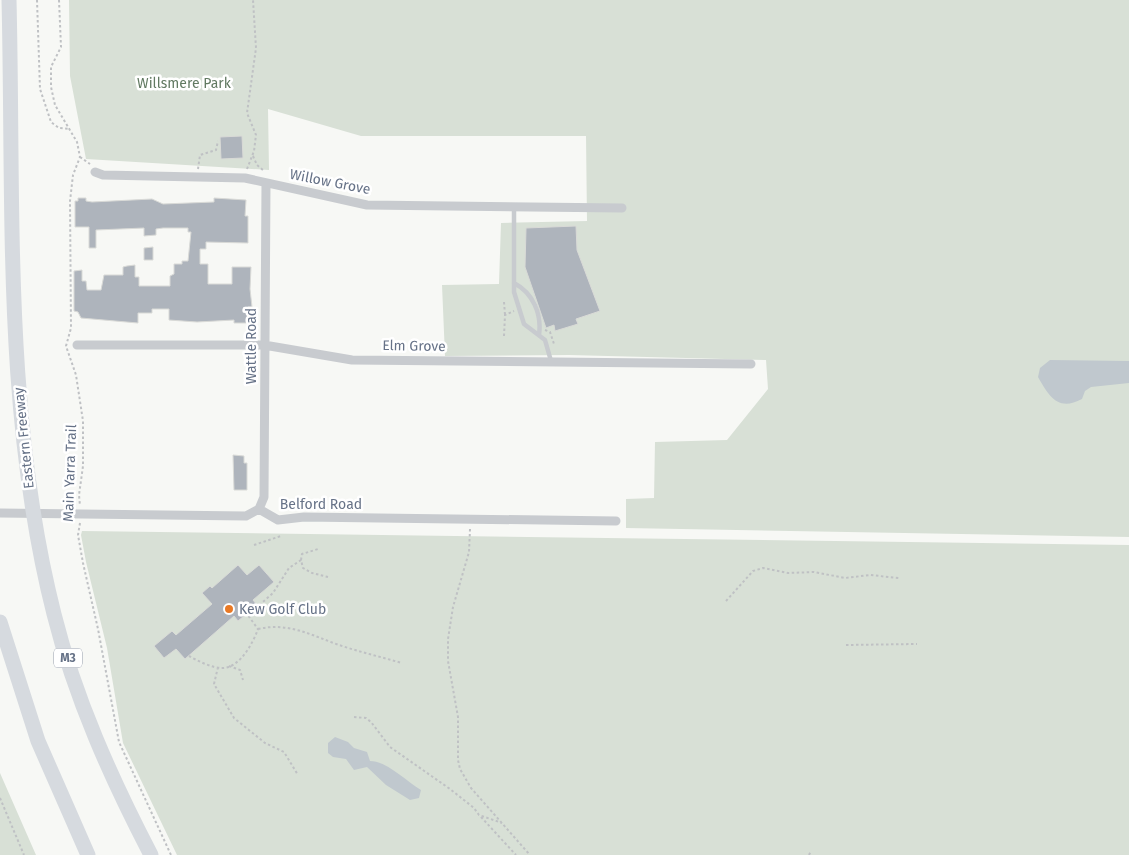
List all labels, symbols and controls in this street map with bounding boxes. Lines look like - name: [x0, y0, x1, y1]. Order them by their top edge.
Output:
- park label: Willsmere Park: [137, 75, 232, 92]
- street label: Willow Grove: [288, 166, 372, 198]
- street label: Wattle Road: [243, 308, 260, 384]
- street label: Elm Grove: [382, 337, 446, 355]
- street label: Eastern Freeway: [10, 386, 38, 490]
- street label: Main Yarra Trail: [60, 424, 80, 522]
- street label: Belford Road: [280, 496, 362, 513]
- place label: Kew Golf Club: [239, 601, 326, 618]
- marker: Kew Golf Club: [223, 603, 235, 615]
- road number: M3: [54, 648, 82, 668]

